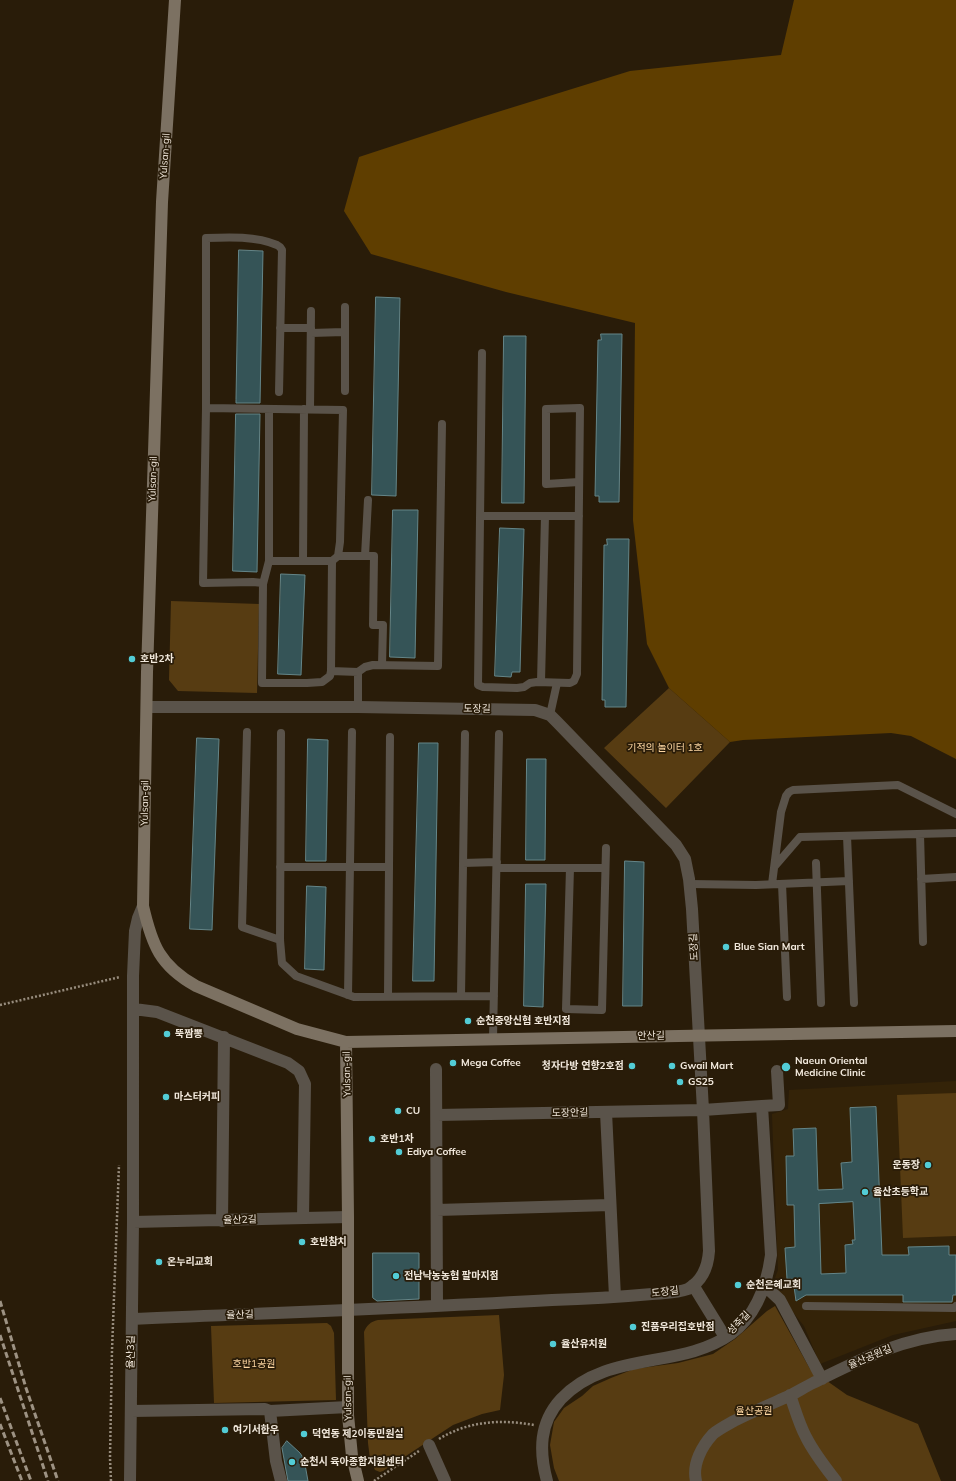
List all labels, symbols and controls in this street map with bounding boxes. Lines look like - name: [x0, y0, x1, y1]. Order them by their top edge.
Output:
- street label: Yulsan-gil: [157, 133, 173, 179]
- street label: Yulsan-gil: [146, 456, 160, 502]
- place label: 호반2차: [140, 653, 174, 665]
- marker: 호반2차: [127, 654, 137, 664]
- street label: 도장길: [463, 703, 491, 715]
- park label: 기적의 놀이터 1호: [627, 742, 703, 754]
- street label: Yulsan-gil: [139, 780, 151, 826]
- street label: 도장길: [687, 933, 701, 961]
- place label: Blue Sian Mart: [734, 941, 805, 953]
- marker: Blue Sian Mart: [721, 942, 731, 952]
- place label: 순천중앙신협 호반지점: [476, 1015, 571, 1027]
- marker: 순천중앙신협 호반지점: [463, 1016, 473, 1026]
- place label: 뚝짬뽕: [175, 1028, 203, 1040]
- marker: 뚝짬뽕: [162, 1029, 172, 1039]
- street label: 안산길: [637, 1030, 665, 1042]
- street label: Yulsan-gil: [341, 1051, 353, 1097]
- place label: Naeun Oriental Medicine Clinic: [795, 1055, 867, 1078]
- place label: Mega Coffee: [461, 1057, 521, 1069]
- marker: Mega Coffee: [448, 1058, 458, 1068]
- place label: 청자다방 연향2호점: [542, 1060, 624, 1072]
- place label: Gwail Mart: [680, 1060, 733, 1072]
- marker: 청자다방 연향2호점: [627, 1061, 637, 1071]
- marker: Gwail Mart: [667, 1061, 677, 1071]
- marker: Naeun Oriental Medicine Clinic: [780, 1061, 792, 1073]
- place label: GS25: [688, 1076, 714, 1088]
- marker: GS25: [675, 1077, 685, 1087]
- place label: 마스터커피: [174, 1091, 220, 1103]
- marker: 마스터커피: [161, 1092, 171, 1102]
- place label: CU: [406, 1105, 420, 1117]
- marker: CU: [393, 1106, 403, 1116]
- street label: 도장안길: [551, 1107, 589, 1119]
- place label: 호반1차: [380, 1133, 414, 1145]
- marker: 호반1차: [367, 1134, 377, 1144]
- place label: Ediya Coffee: [407, 1146, 466, 1158]
- marker: Ediya Coffee: [394, 1147, 404, 1157]
- place label: 운동장: [892, 1159, 920, 1171]
- marker: 운동장: [923, 1160, 933, 1170]
- place label: 율산초등학교: [873, 1186, 928, 1198]
- marker: 율산초등학교: [860, 1187, 870, 1197]
- street label: 율산2길: [223, 1213, 257, 1227]
- place label: 호반참치: [310, 1236, 347, 1248]
- marker: 호반참치: [297, 1237, 307, 1247]
- place label: 온누리교회: [167, 1256, 213, 1268]
- marker: 온누리교회: [154, 1257, 164, 1267]
- place label: 전남낙농농협 팔마지점: [404, 1270, 499, 1282]
- marker: 전남낙농농협 팔마지점: [391, 1271, 401, 1281]
- place label: 순천은혜교회: [746, 1279, 801, 1291]
- marker: 순천은혜교회: [733, 1280, 743, 1290]
- street label: 도장길: [651, 1284, 679, 1300]
- street label: 율산길: [226, 1309, 254, 1321]
- street label: 성죽길: [725, 1309, 753, 1337]
- place label: 진품우리집호반점: [641, 1321, 715, 1333]
- marker: 진품우리집호반점: [628, 1322, 638, 1332]
- street label: 율산3길: [125, 1335, 137, 1369]
- place label: 율산유치원: [561, 1338, 607, 1350]
- marker: 율산유치원: [548, 1339, 558, 1349]
- street label: 율산공원길: [846, 1342, 894, 1372]
- park label: 호반1공원: [233, 1358, 275, 1370]
- street label: Yulsan-gil: [342, 1375, 354, 1421]
- park label: 율산공원: [736, 1405, 772, 1417]
- place label: 여기서한우: [233, 1424, 279, 1436]
- marker: 여기서한우: [220, 1425, 230, 1435]
- place label: 덕연동 제2이동민원실: [312, 1428, 404, 1440]
- marker: 덕연동 제2이동민원실: [299, 1429, 309, 1439]
- place label: 순천시 육아종합지원센터: [300, 1456, 404, 1468]
- marker: 순천시 육아종합지원센터: [287, 1457, 297, 1467]

